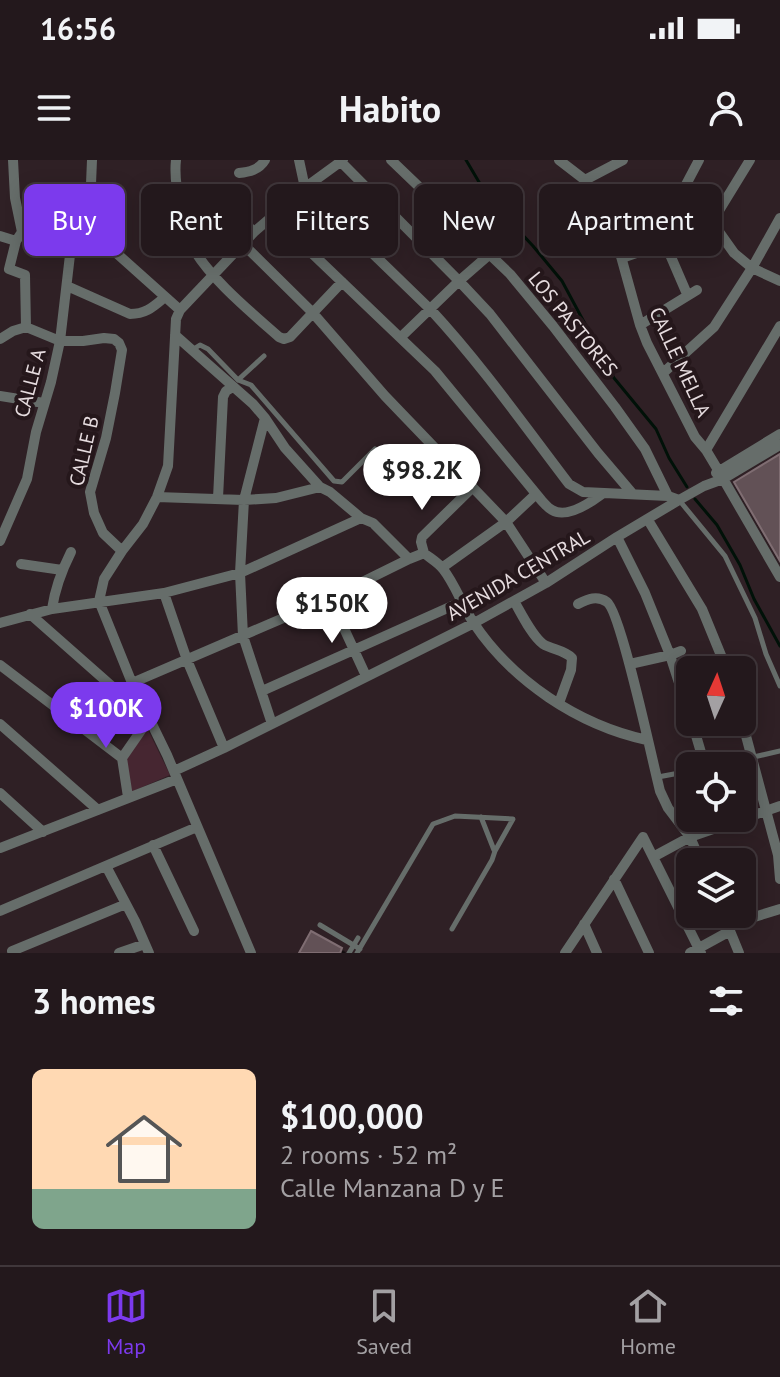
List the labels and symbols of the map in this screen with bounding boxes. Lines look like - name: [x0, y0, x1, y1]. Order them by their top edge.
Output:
- street label: LOS PASTORES: [523, 266, 623, 382]
- street label: CALLE MELLA: [643, 303, 717, 421]
- street label: CALLE A: [8, 345, 52, 420]
- street label: CALLE B: [63, 413, 105, 489]
- pin: $98.2K: [357, 444, 487, 512]
- street label: AVENIDA CENTRAL: [442, 523, 594, 627]
- pin: $150K: [276, 577, 388, 645]
- north arrow: [676, 656, 756, 736]
- pin: $100K: [50, 682, 162, 750]

